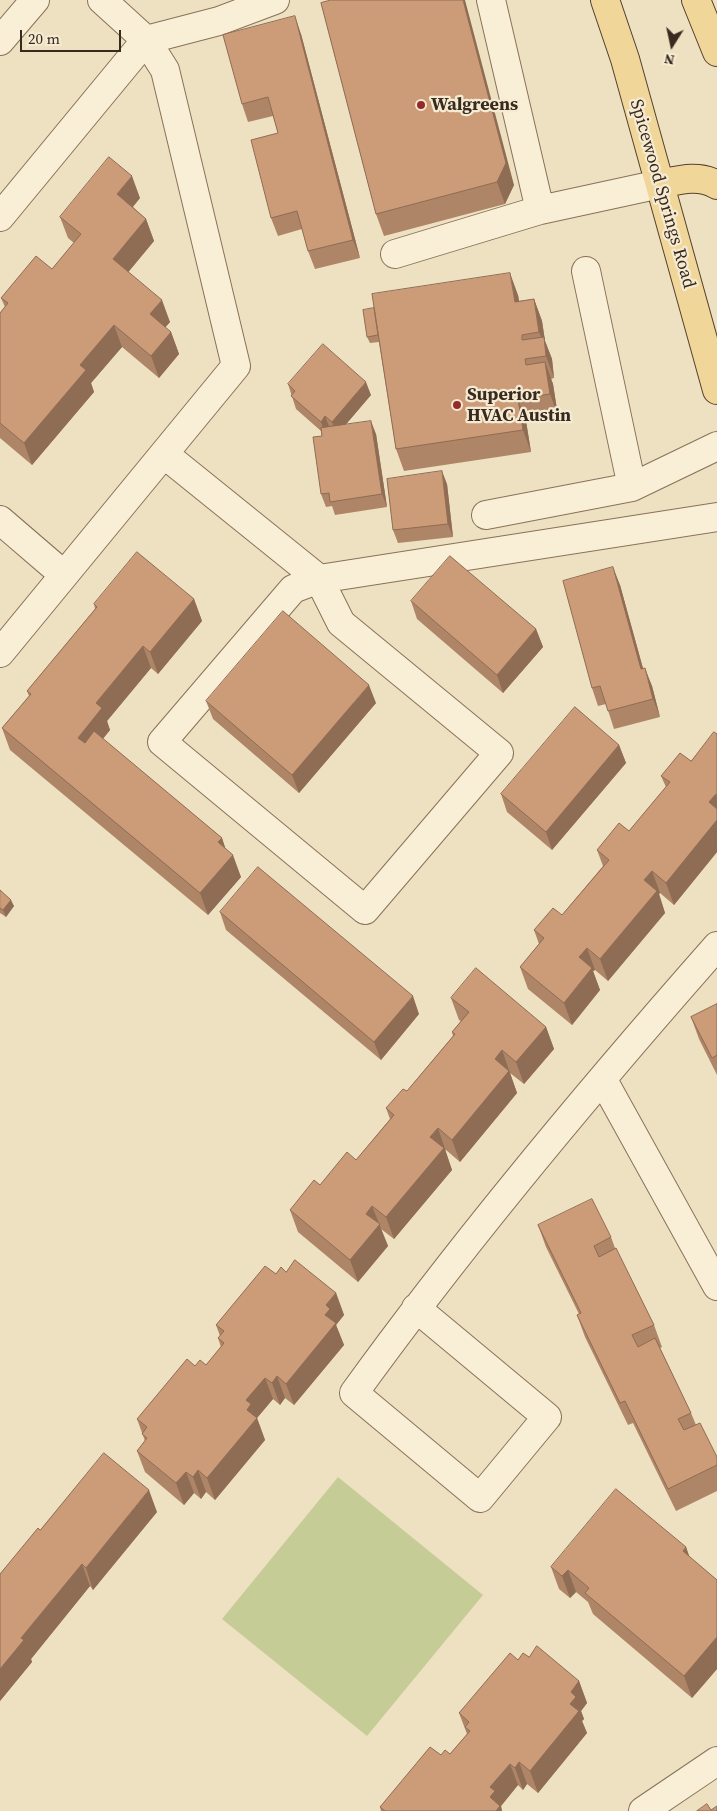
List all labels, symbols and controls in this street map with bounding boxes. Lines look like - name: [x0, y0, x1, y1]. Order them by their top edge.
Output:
- scale bar: [22, 20, 124, 52]
- north arrow: [647, 20, 697, 70]
- text: 20 m: [28, 28, 60, 49]
- text: N: [663, 49, 676, 71]
- place label: Walgreens: [431, 94, 518, 116]
- street label: Spicewood Springs Road: [625, 97, 699, 291]
- marker: Walgreens: [415, 99, 427, 111]
- place label: Superior HVAC Austin: [467, 384, 571, 426]
- marker: Superior HVAC Austin: [451, 399, 463, 411]

